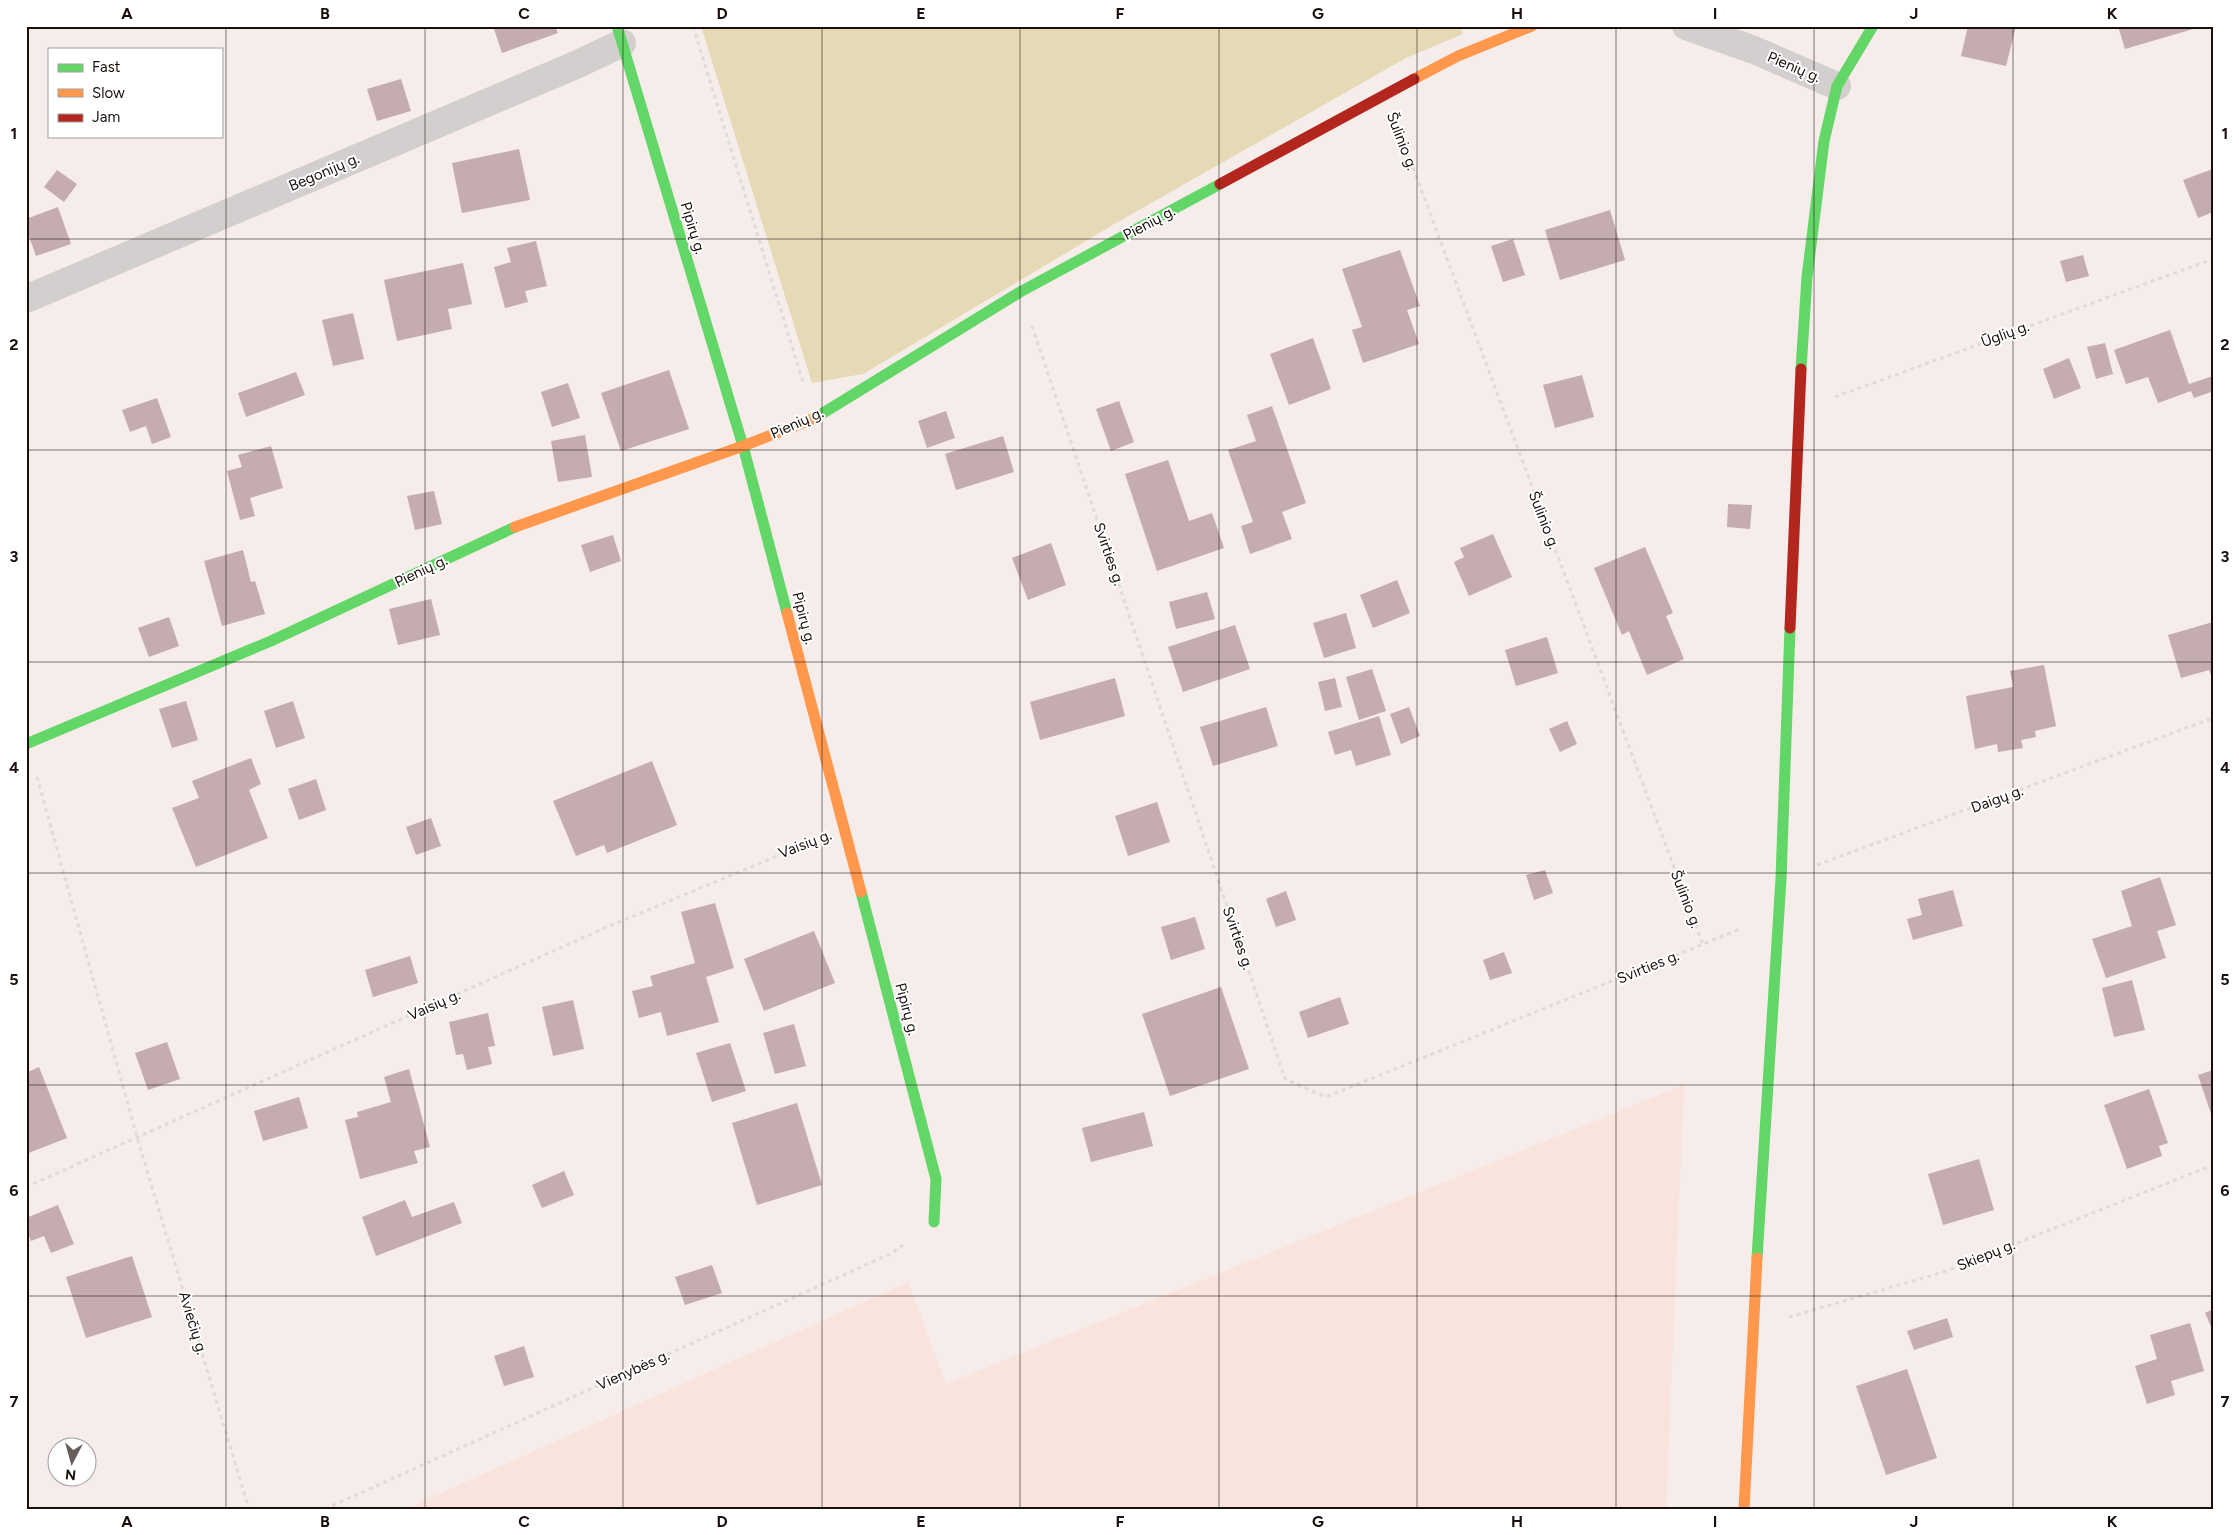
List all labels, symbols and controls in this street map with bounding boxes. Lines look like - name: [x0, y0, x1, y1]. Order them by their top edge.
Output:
- text: A: [121, 4, 133, 23]
- text: B: [320, 4, 330, 23]
- text: C: [518, 4, 530, 23]
- text: D: [716, 4, 728, 23]
- text: E: [916, 4, 926, 23]
- text: F: [1116, 4, 1125, 23]
- text: G: [1312, 4, 1324, 23]
- text: H: [1511, 4, 1523, 23]
- text: I: [1713, 4, 1717, 23]
- text: J: [1910, 4, 1918, 23]
- text: K: [2107, 4, 2118, 23]
- legend: [48, 48, 222, 138]
- street label: Pienių g.: [1765, 48, 1823, 86]
- text: Fast: [92, 58, 121, 76]
- text: Slow: [92, 84, 125, 102]
- text: Jam: [92, 108, 120, 126]
- street label: Šulinio g.: [1383, 110, 1421, 172]
- text: 1: [11, 124, 17, 143]
- text: 1: [2222, 124, 2228, 143]
- street label: Begonijų g.: [286, 149, 362, 195]
- street label: Pipirų g.: [677, 200, 709, 256]
- street label: Pienių g.: [1120, 202, 1178, 244]
- street label: Ūglių g.: [1978, 317, 2032, 351]
- text: 2: [9, 335, 19, 354]
- text: 2: [2220, 335, 2230, 354]
- street label: Pienių g.: [768, 403, 826, 443]
- street label: Šulinio g.: [1525, 489, 1563, 551]
- street label: Svirties g.: [1090, 520, 1128, 588]
- text: 3: [10, 547, 19, 566]
- text: 3: [2221, 547, 2230, 566]
- street label: Pienių g.: [392, 551, 450, 591]
- street label: Pipirų g.: [788, 590, 820, 646]
- text: 4: [9, 758, 19, 777]
- text: 4: [2220, 758, 2230, 777]
- street label: Daigų g.: [1968, 781, 2026, 817]
- street label: Vaisių g.: [776, 826, 834, 862]
- street label: Šulinio g.: [1667, 868, 1705, 930]
- street label: Svirties g.: [1219, 904, 1257, 972]
- street label: Svirties g.: [1614, 946, 1682, 988]
- text: 5: [9, 970, 19, 989]
- text: 5: [2220, 970, 2230, 989]
- street label: Pipirų g.: [891, 981, 923, 1037]
- street label: Vaisių g.: [405, 986, 463, 1024]
- text: 6: [9, 1181, 19, 1200]
- text: 6: [2220, 1181, 2230, 1200]
- street label: Skiepų g.: [1954, 1235, 2018, 1275]
- street label: Aviečių g.: [175, 1289, 211, 1357]
- street label: Vienybės g.: [594, 1346, 672, 1394]
- text: 7: [10, 1392, 19, 1411]
- text: 7: [2221, 1392, 2230, 1411]
- north arrow: [48, 1438, 98, 1488]
- text: N: [64, 1465, 77, 1483]
- text: A: [121, 1512, 133, 1531]
- text: B: [320, 1512, 330, 1531]
- text: C: [518, 1512, 530, 1531]
- text: D: [716, 1512, 728, 1531]
- text: E: [916, 1512, 926, 1531]
- text: F: [1116, 1512, 1125, 1531]
- text: G: [1312, 1512, 1324, 1531]
- text: H: [1511, 1512, 1523, 1531]
- text: I: [1713, 1512, 1717, 1531]
- text: J: [1910, 1512, 1918, 1531]
- text: K: [2107, 1512, 2118, 1531]

